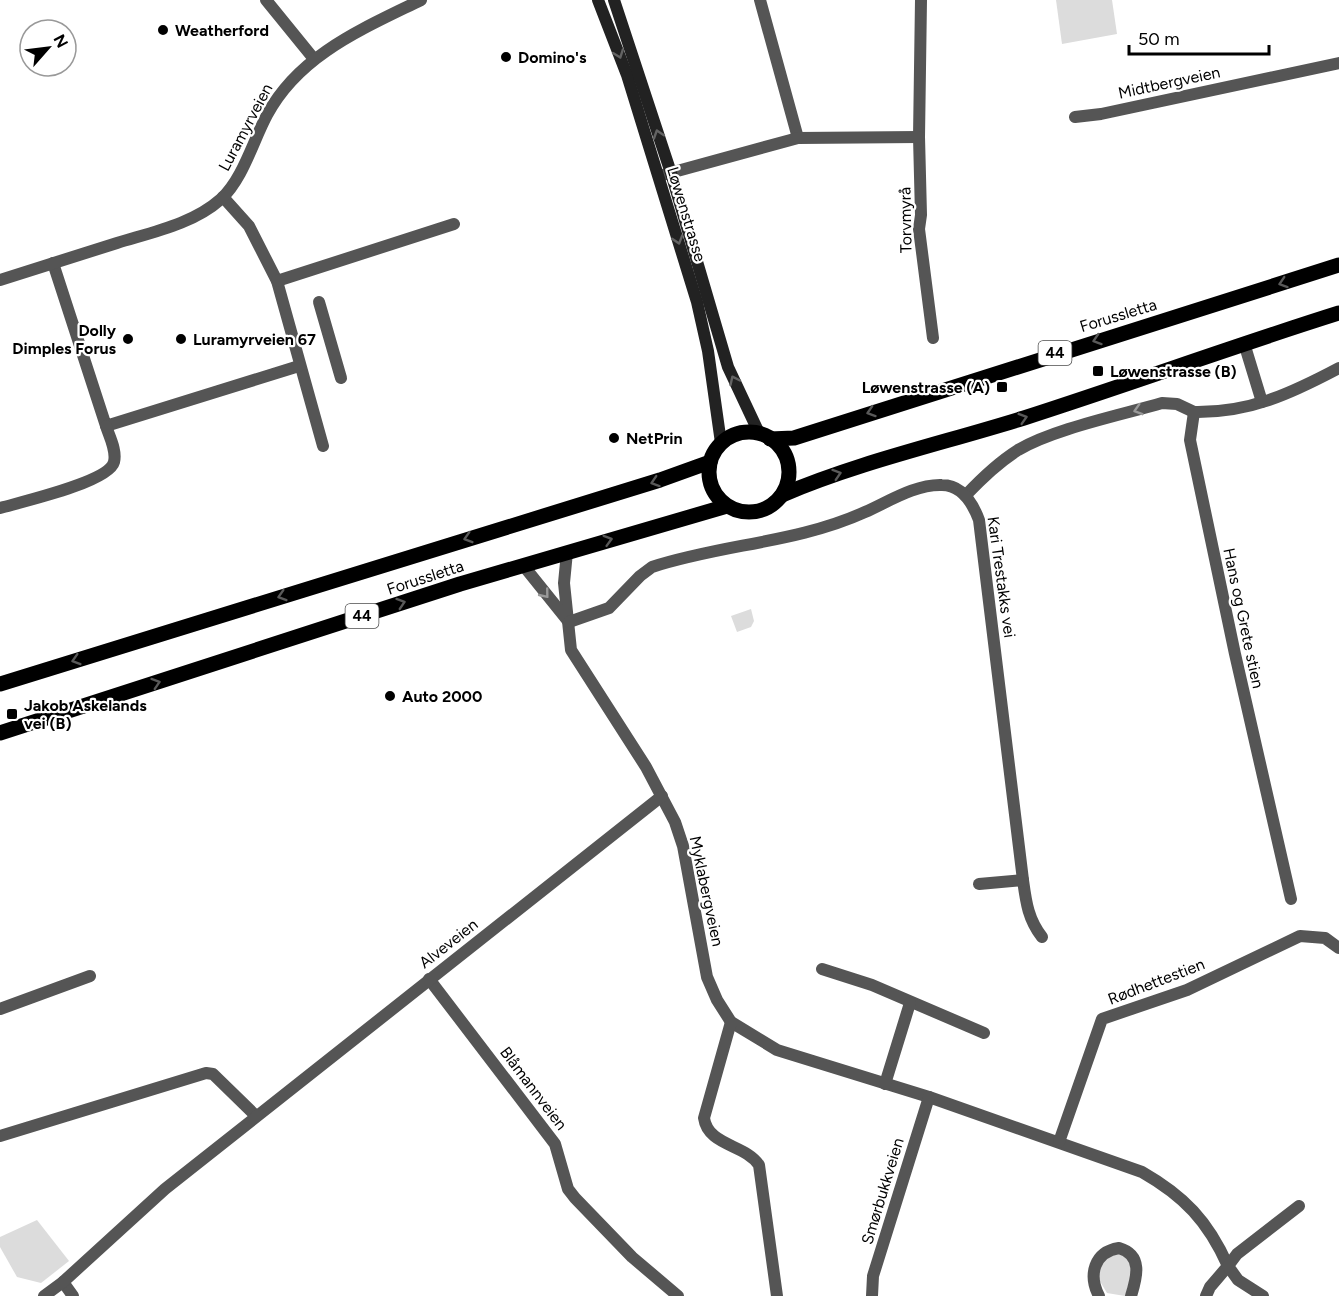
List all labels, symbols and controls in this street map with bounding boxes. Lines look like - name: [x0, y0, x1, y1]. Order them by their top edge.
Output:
- north arrow: [18, 18, 78, 78]
- scale bar: [1129, 18, 1268, 56]
- place label: Weatherford: [175, 21, 269, 40]
- marker: Weatherford: [156, 23, 170, 37]
- text: 50 m: [1138, 28, 1180, 50]
- text: N: [50, 31, 72, 51]
- place label: Domino's: [518, 48, 587, 67]
- one-way arrow: [612, 48, 625, 59]
- marker: Domino's: [499, 50, 513, 64]
- street label: Midtbergveien: [1116, 62, 1222, 103]
- street label: Luramyrveien: [214, 80, 276, 174]
- one-way arrow: [653, 129, 665, 140]
- street label: Løwenstrasse: [663, 164, 710, 264]
- street label: Torvmyrå: [895, 187, 916, 253]
- one-way arrow: [671, 234, 683, 245]
- one-way arrow: [1278, 276, 1289, 288]
- street label: Forussletta: [1077, 295, 1159, 336]
- place label: Dolly Dimples Forus: [12, 321, 117, 358]
- place label: Luramyrveien 67: [193, 330, 316, 349]
- marker: Dolly Dimples Forus: [121, 332, 135, 346]
- marker: Luramyrveien 67: [174, 332, 188, 346]
- one-way arrow: [1092, 332, 1103, 345]
- road number: 44: [1038, 341, 1072, 365]
- place label: Løwenstrasse (B): [1110, 362, 1237, 381]
- marker: Løwenstrasse (B): [1091, 364, 1105, 378]
- one-way arrow: [730, 376, 742, 387]
- place label: Løwenstrasse (A): [862, 378, 990, 397]
- marker: Løwenstrasse (A): [995, 380, 1009, 394]
- one-way arrow: [1133, 403, 1144, 415]
- one-way arrow: [866, 405, 877, 417]
- one-way arrow: [1017, 413, 1028, 425]
- place label: NetPrin: [626, 429, 683, 448]
- marker: NetPrin: [607, 431, 621, 445]
- one-way arrow: [831, 469, 842, 482]
- one-way arrow: [650, 475, 661, 487]
- street label: Kari Trestakks vei: [984, 515, 1019, 639]
- one-way arrow: [463, 531, 474, 543]
- one-way arrow: [602, 535, 612, 547]
- street label: Hans og Grete stien: [1219, 546, 1268, 690]
- street label: Forussletta: [384, 556, 466, 599]
- one-way arrow: [538, 587, 549, 598]
- one-way arrow: [277, 589, 288, 601]
- one-way arrow: [395, 598, 406, 611]
- road number: 44: [346, 604, 378, 628]
- one-way arrow: [71, 653, 82, 666]
- one-way arrow: [150, 678, 161, 690]
- place label: Auto 2000: [402, 687, 482, 706]
- marker: Auto 2000: [383, 689, 397, 703]
- place label: Jakob Askelands vei (B): [24, 696, 147, 733]
- marker: Jakob Askelands vei (B): [5, 707, 19, 721]
- street label: Myklabergveien: [686, 834, 728, 948]
- street label: Alveveien: [415, 915, 481, 972]
- street label: Rødhettestien: [1105, 954, 1207, 1009]
- street label: Blåmannveien: [496, 1043, 571, 1134]
- street label: Smørbukkveien: [857, 1136, 908, 1247]

